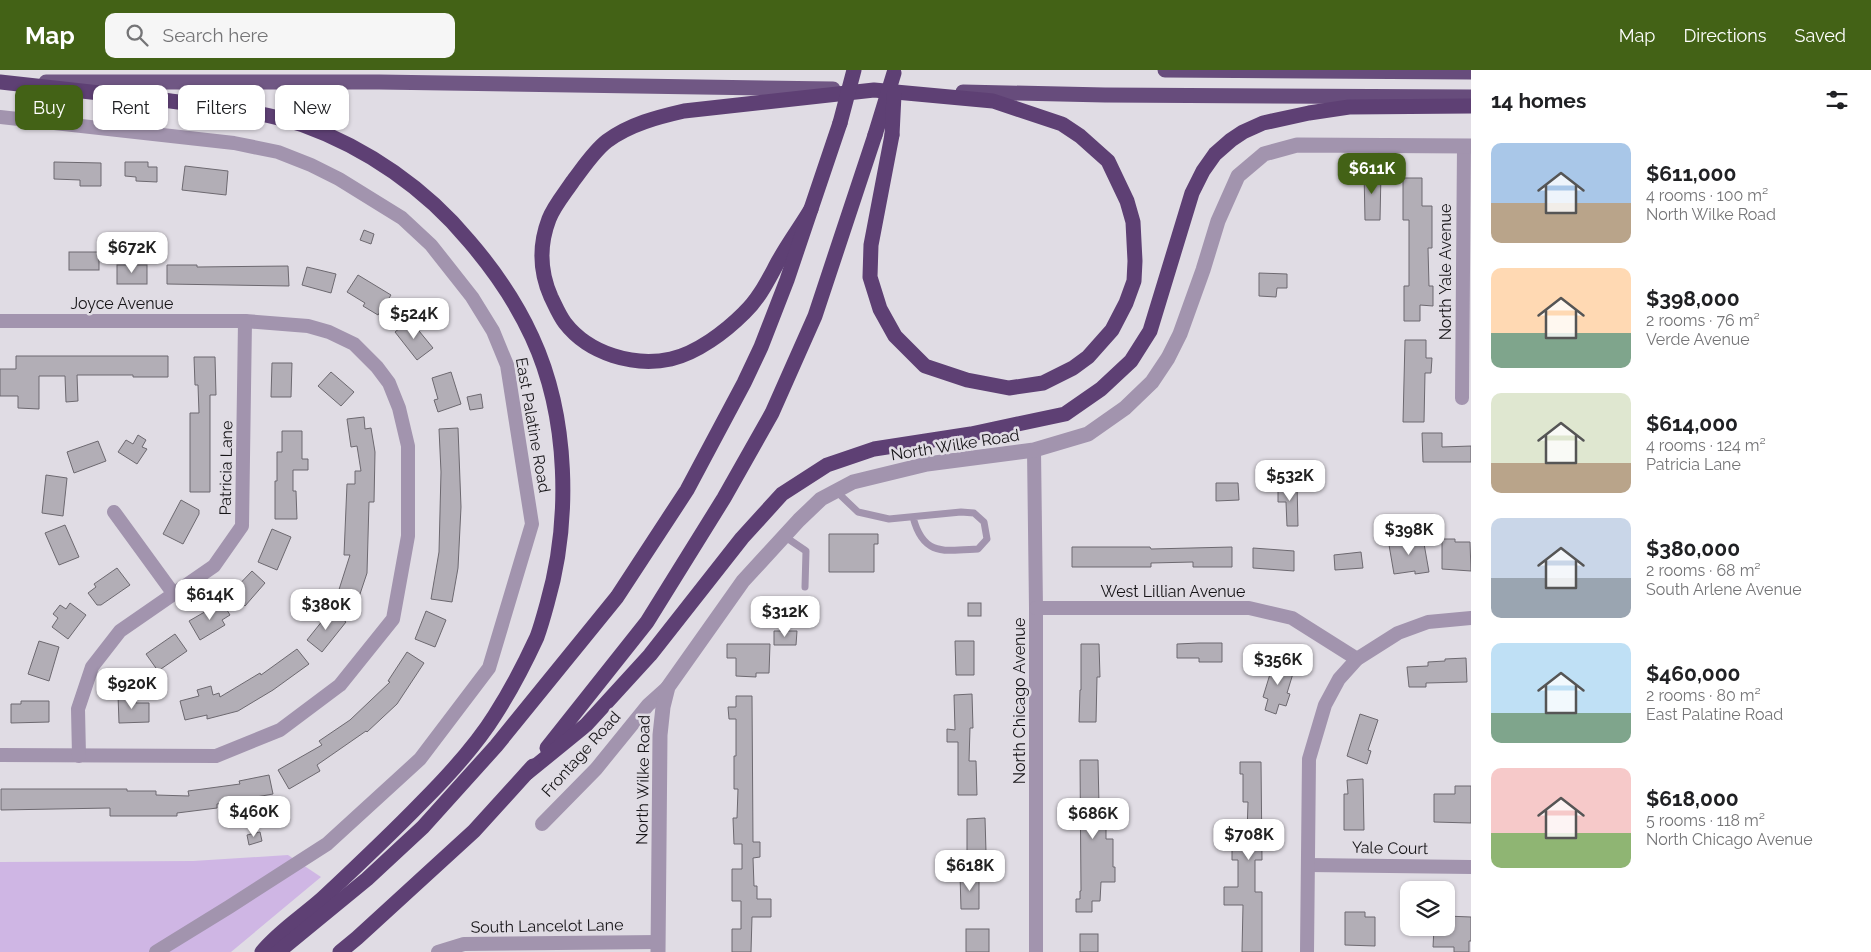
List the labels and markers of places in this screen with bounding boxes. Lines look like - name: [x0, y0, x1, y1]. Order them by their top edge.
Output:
- pin: $611K: [1337, 152, 1407, 195]
- pin: $672K: [97, 232, 167, 274]
- pin: $524K: [379, 298, 449, 340]
- pin: $532K: [1255, 460, 1325, 502]
- pin: $398K: [1374, 514, 1444, 556]
- pin: $614K: [175, 578, 245, 621]
- pin: $380K: [291, 588, 361, 631]
- pin: $312K: [750, 596, 820, 638]
- pin: $356K: [1243, 644, 1313, 686]
- pin: $920K: [97, 668, 167, 710]
- pin: $460K: [219, 796, 289, 838]
- pin: $686K: [1058, 798, 1128, 840]
- pin: $708K: [1214, 818, 1284, 861]
- pin: $618K: [935, 850, 1005, 892]

